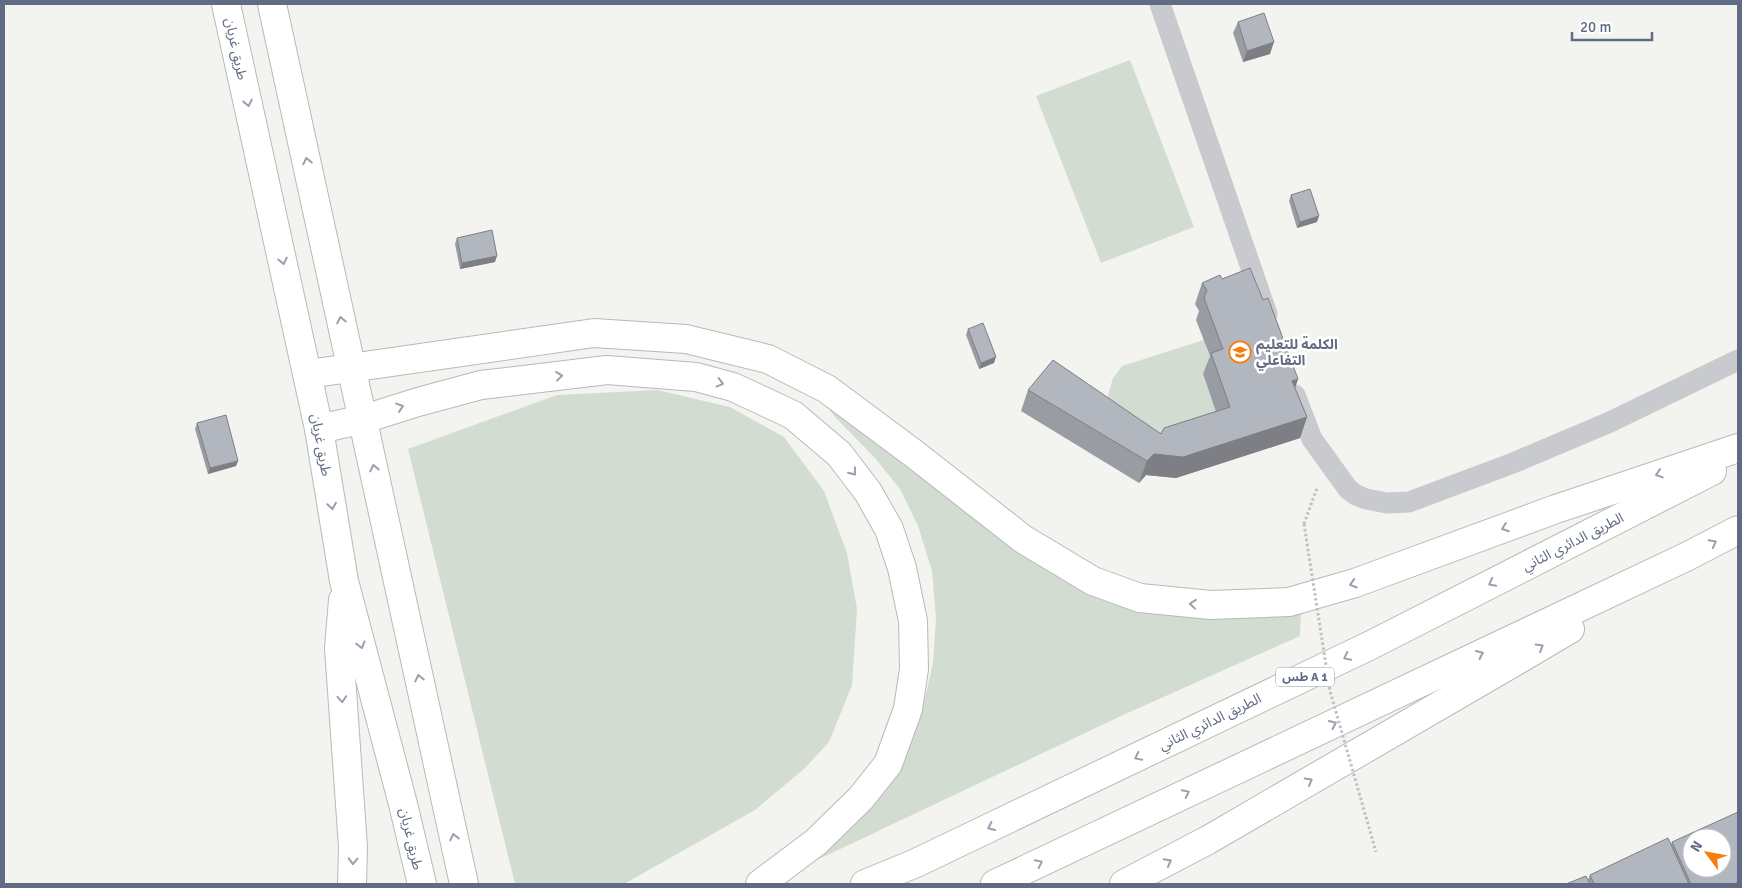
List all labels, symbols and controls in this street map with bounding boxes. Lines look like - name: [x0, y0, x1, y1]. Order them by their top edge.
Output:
- scale bar: [1572, 10, 1652, 42]
- street label: طريق غريان: [220, 16, 251, 82]
- text: 20 m: [1580, 18, 1611, 36]
- one-way arrow: [242, 98, 253, 107]
- one-way arrow: [302, 157, 313, 166]
- one-way arrow: [277, 257, 288, 266]
- one-way arrow: [336, 316, 347, 325]
- place label: الكلمة للتعليم التفاعلي: [1256, 336, 1338, 371]
- school or university icon: الكلمة للتعليم التفاعلي: [1228, 340, 1252, 364]
- one-way arrow: [555, 371, 563, 382]
- one-way arrow: [716, 377, 724, 388]
- one-way arrow: [395, 403, 404, 413]
- street label: طريق غريان: [306, 412, 335, 478]
- one-way arrow: [369, 463, 380, 472]
- one-way arrow: [847, 466, 855, 475]
- one-way arrow: [1655, 469, 1664, 479]
- one-way arrow: [326, 503, 337, 511]
- street label: الطريق الدائري الثاني: [1519, 509, 1628, 577]
- one-way arrow: [1501, 522, 1510, 532]
- one-way arrow: [1708, 539, 1717, 549]
- one-way arrow: [1488, 577, 1497, 587]
- one-way arrow: [1349, 578, 1357, 588]
- one-way arrow: [1189, 599, 1197, 610]
- one-way arrow: [355, 641, 366, 650]
- one-way arrow: [1535, 643, 1544, 653]
- one-way arrow: [1343, 650, 1352, 661]
- one-way arrow: [1475, 650, 1484, 661]
- road number: طس A 1: [1276, 668, 1334, 686]
- one-way arrow: [414, 673, 425, 682]
- street label: الطريق الدائري الثاني: [1156, 690, 1265, 756]
- one-way arrow: [336, 696, 347, 704]
- one-way arrow: [1328, 719, 1337, 730]
- one-way arrow: [1134, 751, 1143, 761]
- one-way arrow: [1303, 778, 1312, 788]
- one-way arrow: [1181, 789, 1190, 799]
- street label: طريق غريان: [395, 806, 426, 872]
- one-way arrow: [987, 821, 996, 831]
- north arrow: [1682, 828, 1732, 878]
- one-way arrow: [449, 832, 460, 841]
- text: N: [1687, 838, 1706, 855]
- one-way arrow: [348, 858, 358, 866]
- one-way arrow: [1162, 858, 1171, 868]
- one-way arrow: [1034, 859, 1043, 869]

